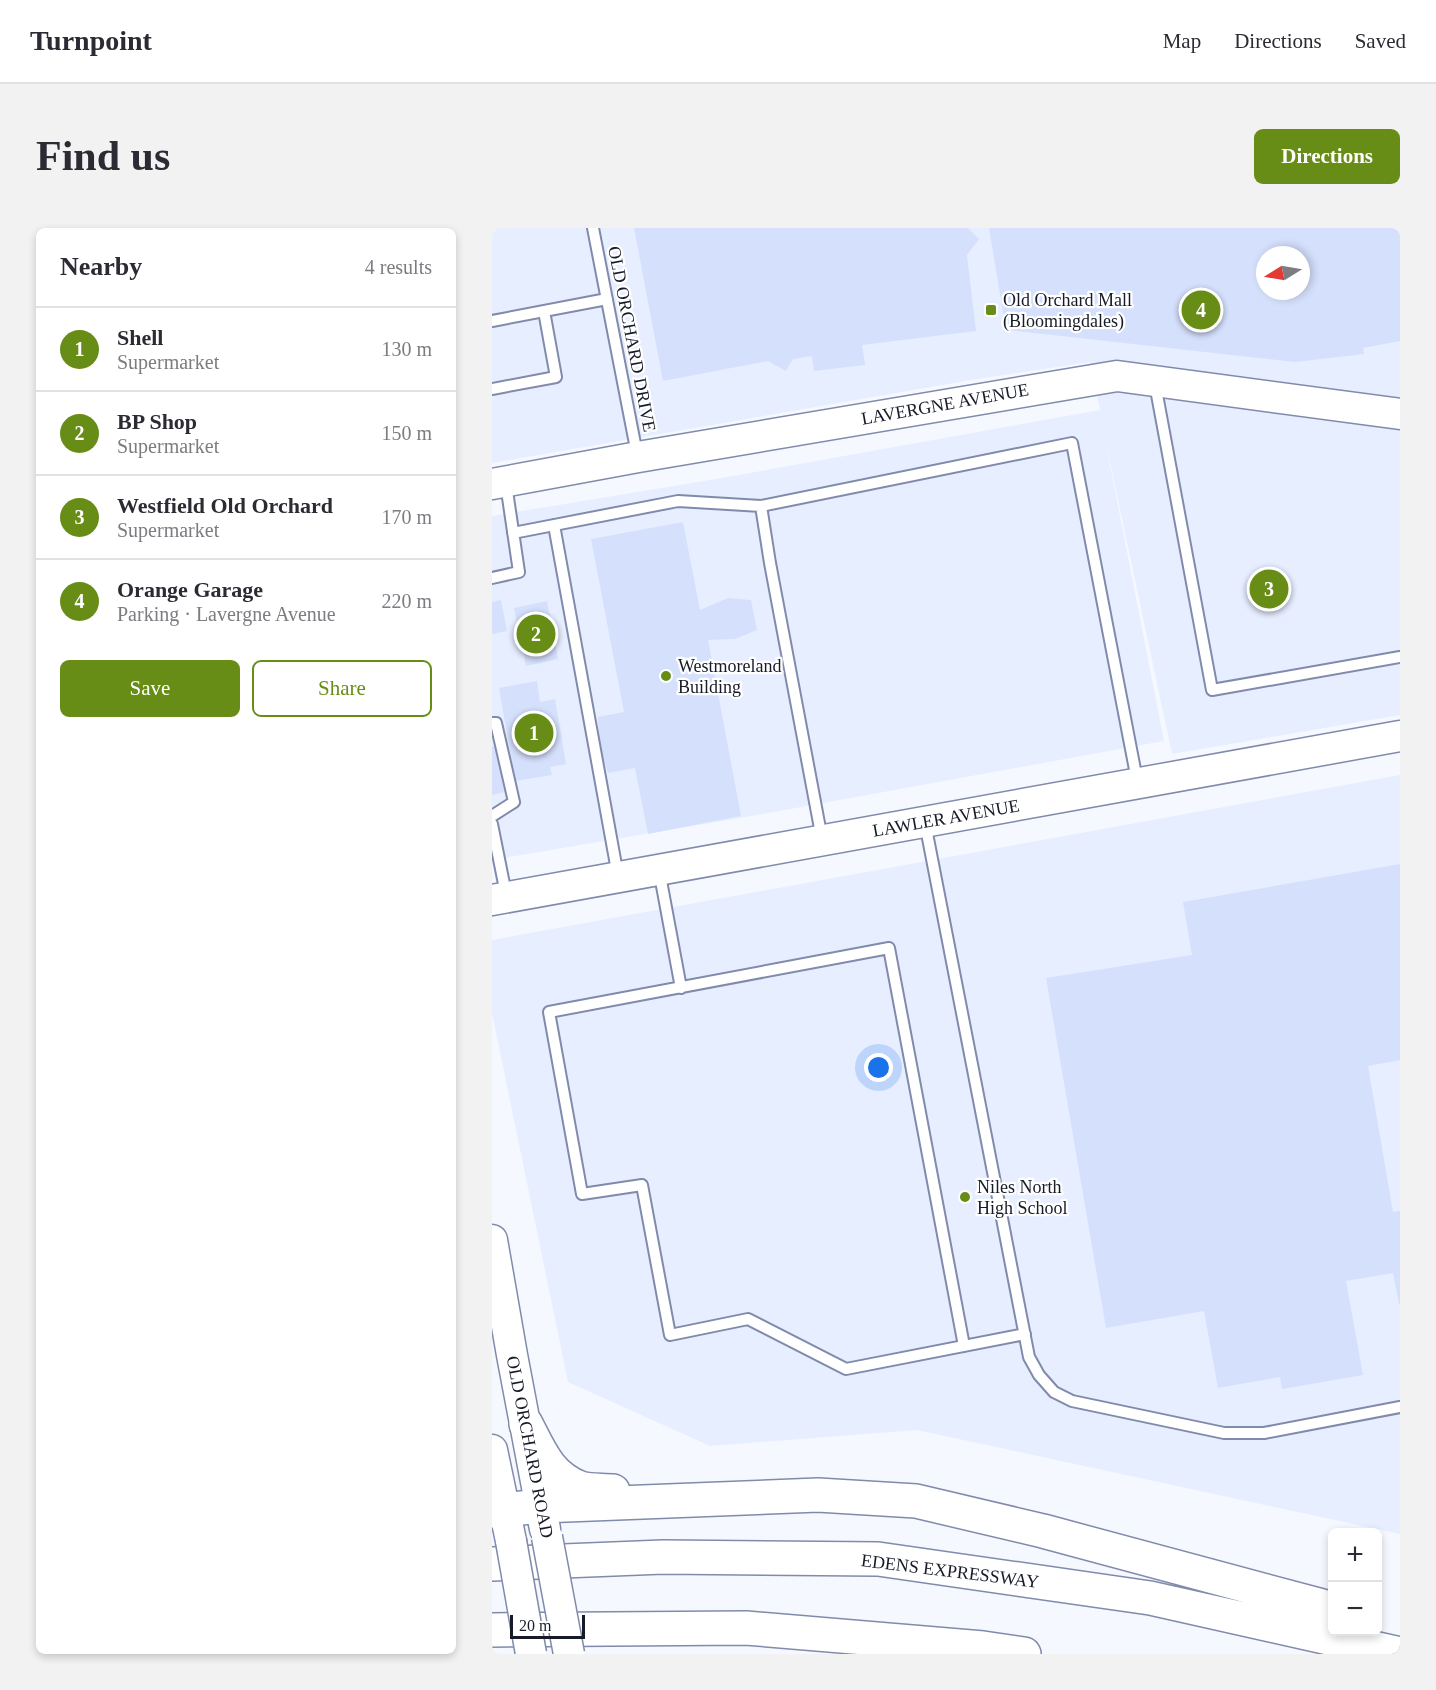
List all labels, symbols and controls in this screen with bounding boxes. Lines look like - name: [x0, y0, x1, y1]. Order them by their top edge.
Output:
- text: Turnpoint: [30, 25, 152, 56]
- text: Map: [1163, 29, 1201, 53]
- text: Directions: [1234, 29, 1322, 53]
- text: Saved: [1355, 29, 1406, 53]
- button: Directions: [1254, 129, 1400, 184]
- text: Find us: [36, 133, 170, 179]
- street label: OLD ORCHARD DRIVE: [604, 244, 660, 434]
- north arrow: [1256, 246, 1310, 300]
- text: Nearby: [60, 252, 142, 281]
- text: 4 results: [365, 256, 432, 278]
- pin: 4: [1182, 288, 1220, 332]
- place label: Old Orchard Mall (Bloomingdales): [1003, 290, 1132, 332]
- marker: Old Orchard Mall (Bloomingdales): [984, 303, 998, 317]
- text: Shell: [117, 325, 163, 350]
- text: 1: [75, 338, 85, 360]
- text: 130 m: [381, 338, 432, 360]
- text: Supermarket: [117, 351, 219, 373]
- street label: LAVERGNE AVENUE: [860, 379, 1030, 429]
- text: BP Shop: [117, 409, 197, 434]
- text: 2: [75, 422, 85, 444]
- text: 150 m: [381, 422, 432, 444]
- text: Supermarket: [117, 435, 219, 457]
- text: Westfield Old Orchard: [117, 493, 333, 518]
- text: 3: [75, 506, 85, 528]
- text: 170 m: [381, 506, 432, 528]
- text: Supermarket: [117, 519, 219, 541]
- pin: 3: [1250, 566, 1288, 612]
- text: Orange Garage: [117, 577, 263, 602]
- text: 4: [75, 590, 85, 612]
- text: 220 m: [381, 590, 432, 612]
- text: Parking · Lavergne Avenue: [117, 603, 336, 625]
- pin: 2: [516, 612, 555, 656]
- place label: Westmoreland Building: [678, 656, 782, 697]
- button: Save: [60, 660, 240, 717]
- button: Share: [252, 660, 432, 717]
- marker: Westmoreland Building: [659, 669, 673, 683]
- pin: 1: [514, 710, 554, 756]
- street label: LAWLER AVENUE: [871, 795, 1021, 841]
- your location: [864, 1053, 893, 1082]
- place label: Niles North High School: [977, 1177, 1068, 1218]
- marker: Niles North High School: [958, 1190, 972, 1204]
- street label: OLD ORCHARD ROAD: [503, 1354, 557, 1540]
- map controls: [1328, 1528, 1382, 1636]
- button: +: [1328, 1528, 1382, 1582]
- street label: EDENS EXPRESSWAY: [860, 1550, 1040, 1592]
- button: −: [1328, 1582, 1382, 1636]
- scale bar: [510, 1612, 585, 1640]
- text: 20 m: [519, 1617, 551, 1634]

